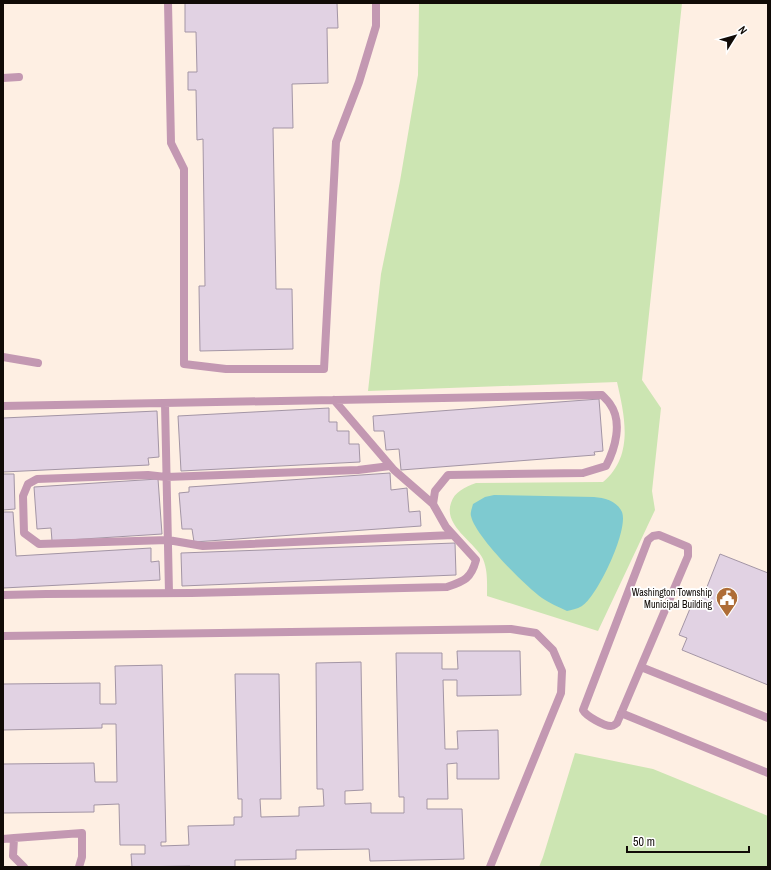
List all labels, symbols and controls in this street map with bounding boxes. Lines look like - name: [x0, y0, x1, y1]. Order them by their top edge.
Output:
- north arrow: [715, 16, 755, 56]
- text: N: [735, 23, 751, 37]
- public building icon: Washington Township Municipal Building: [714, 585, 740, 618]
- place label: Washington Township Municipal Building: [632, 586, 712, 611]
- scale bar: [627, 828, 749, 854]
- text: 50 m: [633, 834, 655, 850]

